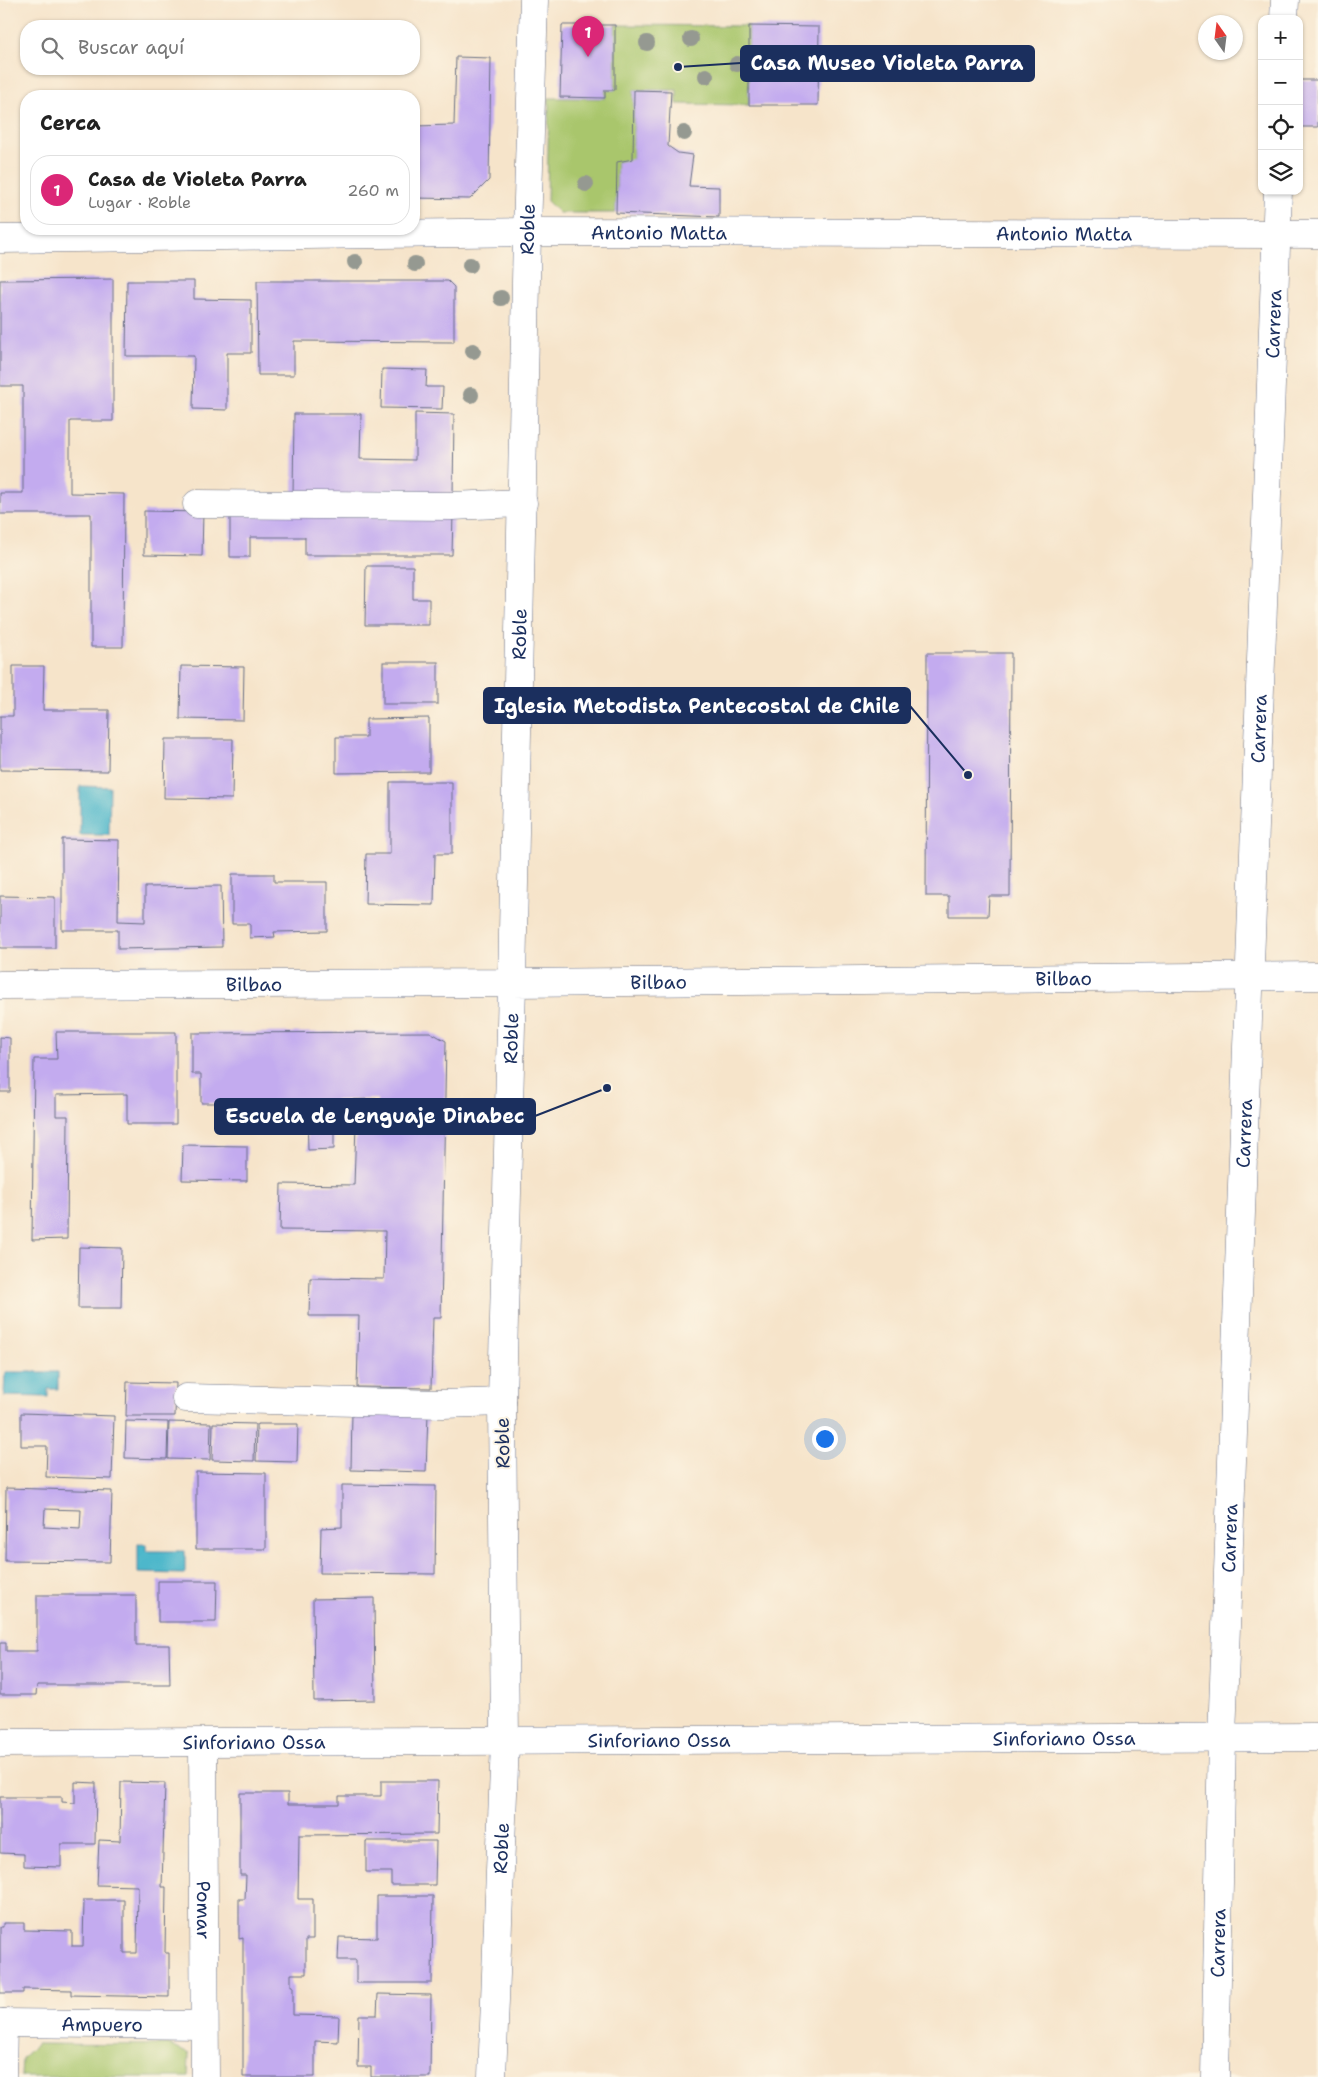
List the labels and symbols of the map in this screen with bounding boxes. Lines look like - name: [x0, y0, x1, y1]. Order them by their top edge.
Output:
- north arrow: [1198, 15, 1243, 60]
- pin: 1: [572, 16, 604, 57]
- callout: Casa Museo Violeta Parra: [741, 46, 1034, 81]
- text: Casa Museo Violeta Parra: [751, 50, 1024, 76]
- street label: Roble: [515, 203, 541, 255]
- street label: Antonio Matta: [591, 220, 727, 246]
- street label: Antonio Matta: [996, 221, 1132, 247]
- street label: Carrera: [1260, 289, 1287, 359]
- street label: Roble: [506, 608, 532, 660]
- callout: Iglesia Metodista Pentecostal de Chile: [484, 688, 910, 723]
- text: Iglesia Metodista Pentecostal de Chile: [494, 693, 900, 719]
- street label: Carrera: [1245, 694, 1273, 764]
- street label: Bilbao: [1035, 966, 1092, 991]
- street label: Bilbao: [630, 969, 687, 995]
- street label: Bilbao: [226, 972, 282, 997]
- street label: Roble: [498, 1012, 524, 1064]
- street label: Carrera: [1231, 1098, 1258, 1169]
- callout: Escuela de Lenguaje Dinabec: [215, 1099, 535, 1134]
- text: Escuela de Lenguaje Dinabec: [225, 1103, 525, 1129]
- street label: Roble: [490, 1417, 515, 1469]
- your location: [812, 1426, 838, 1452]
- street label: Carrera: [1216, 1503, 1243, 1573]
- street label: Sinforiano Ossa: [992, 1726, 1136, 1751]
- street label: Sinforiano Ossa: [587, 1728, 731, 1753]
- street label: Sinforiano Ossa: [182, 1730, 326, 1755]
- street label: Roble: [488, 1822, 515, 1874]
- street label: Pomar: [191, 1881, 216, 1939]
- street label: Carrera: [1205, 1908, 1231, 1978]
- street label: Ampuero: [61, 2012, 143, 2037]

